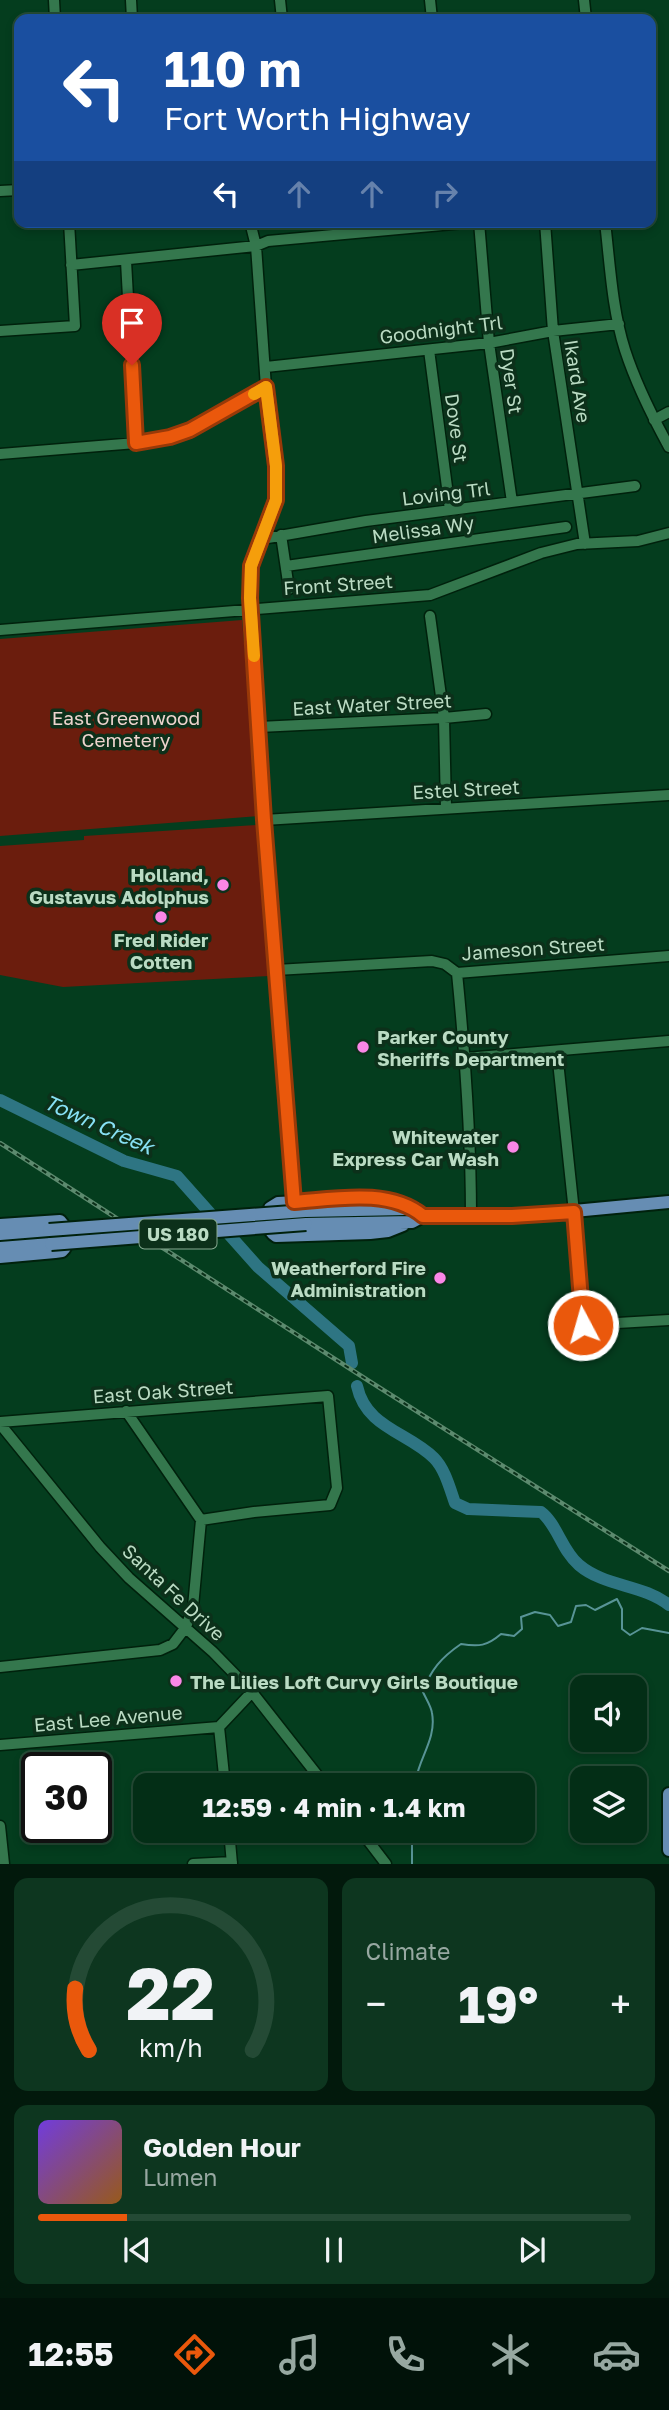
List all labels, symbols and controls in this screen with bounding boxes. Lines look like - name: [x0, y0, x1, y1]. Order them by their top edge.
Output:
- text: 110 m: [164, 39, 301, 98]
- icon: left: [49, 42, 140, 133]
- text: Fort Worth Highway: [164, 99, 471, 137]
- icon: left: [207, 175, 245, 213]
- icon: ahead: [280, 175, 318, 213]
- icon: ahead: [353, 175, 391, 213]
- icon: right: [426, 175, 464, 213]
- pin: [102, 293, 162, 365]
- icon: arrive: [113, 304, 151, 342]
- street label: Goodnight Trl: [378, 310, 504, 348]
- street label: Ikard Ave: [560, 338, 596, 424]
- street label: Dyer St: [496, 347, 528, 415]
- street label: Dove St: [441, 392, 473, 464]
- street label: Loving Trl: [400, 476, 492, 510]
- street label: Melissa Wy: [370, 510, 476, 548]
- street label: Front Street: [282, 569, 394, 599]
- street label: East Water Street: [292, 688, 452, 720]
- park label: East Greenwood Cemetery: [52, 706, 200, 751]
- street label: Estel Street: [412, 775, 520, 803]
- place label: Holland, Gustavus Adolphus: [29, 863, 209, 908]
- marker: Holland, Gustavus Adolphus: [215, 877, 231, 893]
- marker: Fred Rider Cotten: [153, 909, 169, 925]
- place label: Fred Rider Cotten: [114, 928, 209, 973]
- street label: Jameson Street: [461, 932, 605, 964]
- place label: Parker County Sheriffs Department: [377, 1025, 565, 1070]
- marker: Parker County Sheriffs Department: [355, 1039, 371, 1055]
- water label: Town Creek: [40, 1088, 160, 1161]
- place label: Whitewater Express Car Wash: [332, 1125, 500, 1170]
- marker: Whitewater Express Car Wash: [505, 1139, 521, 1155]
- road number: US 180: [140, 1219, 216, 1248]
- place label: Weatherford Fire Administration: [271, 1256, 426, 1301]
- marker: Weatherford Fire Administration: [432, 1270, 448, 1286]
- position arrow: [546, 1288, 620, 1362]
- street label: East Oak Street: [92, 1375, 234, 1407]
- street label: Santa Fe Drive: [118, 1539, 230, 1645]
- place label: The Lilies Loft Curvy Girls Boutique: [190, 1670, 518, 1693]
- marker: The Lilies Loft Curvy Girls Boutique: [168, 1673, 184, 1689]
- map controls: [570, 1675, 647, 1843]
- button: sound: [570, 1675, 647, 1752]
- street label: East Lee Avenue: [33, 1700, 183, 1736]
- speed limit sign: 30: [21, 1752, 112, 1843]
- button: layers: [570, 1766, 647, 1843]
- text: 12:59 · 4 min · 1.4 km: [202, 1792, 466, 1823]
- text: Climate: [366, 1937, 450, 1965]
- text: 22: [126, 1950, 215, 2037]
- text: 19°: [458, 1972, 538, 2034]
- text: −: [366, 1981, 386, 2026]
- text: +: [610, 1981, 631, 2026]
- text: km/h: [139, 2032, 203, 2063]
- text: Golden Hour: [143, 2132, 301, 2163]
- text: Lumen: [143, 2163, 217, 2191]
- icon: previous: [118, 2231, 156, 2269]
- icon: pause: [315, 2231, 353, 2269]
- icon: next: [513, 2231, 551, 2269]
- icon: directions: [170, 2330, 219, 2379]
- icon: music: [275, 2330, 324, 2379]
- icon: phone: [381, 2330, 430, 2379]
- icon: climate: [486, 2330, 535, 2379]
- icon: car: [592, 2330, 641, 2379]
- text: 12:55: [28, 2335, 114, 2373]

